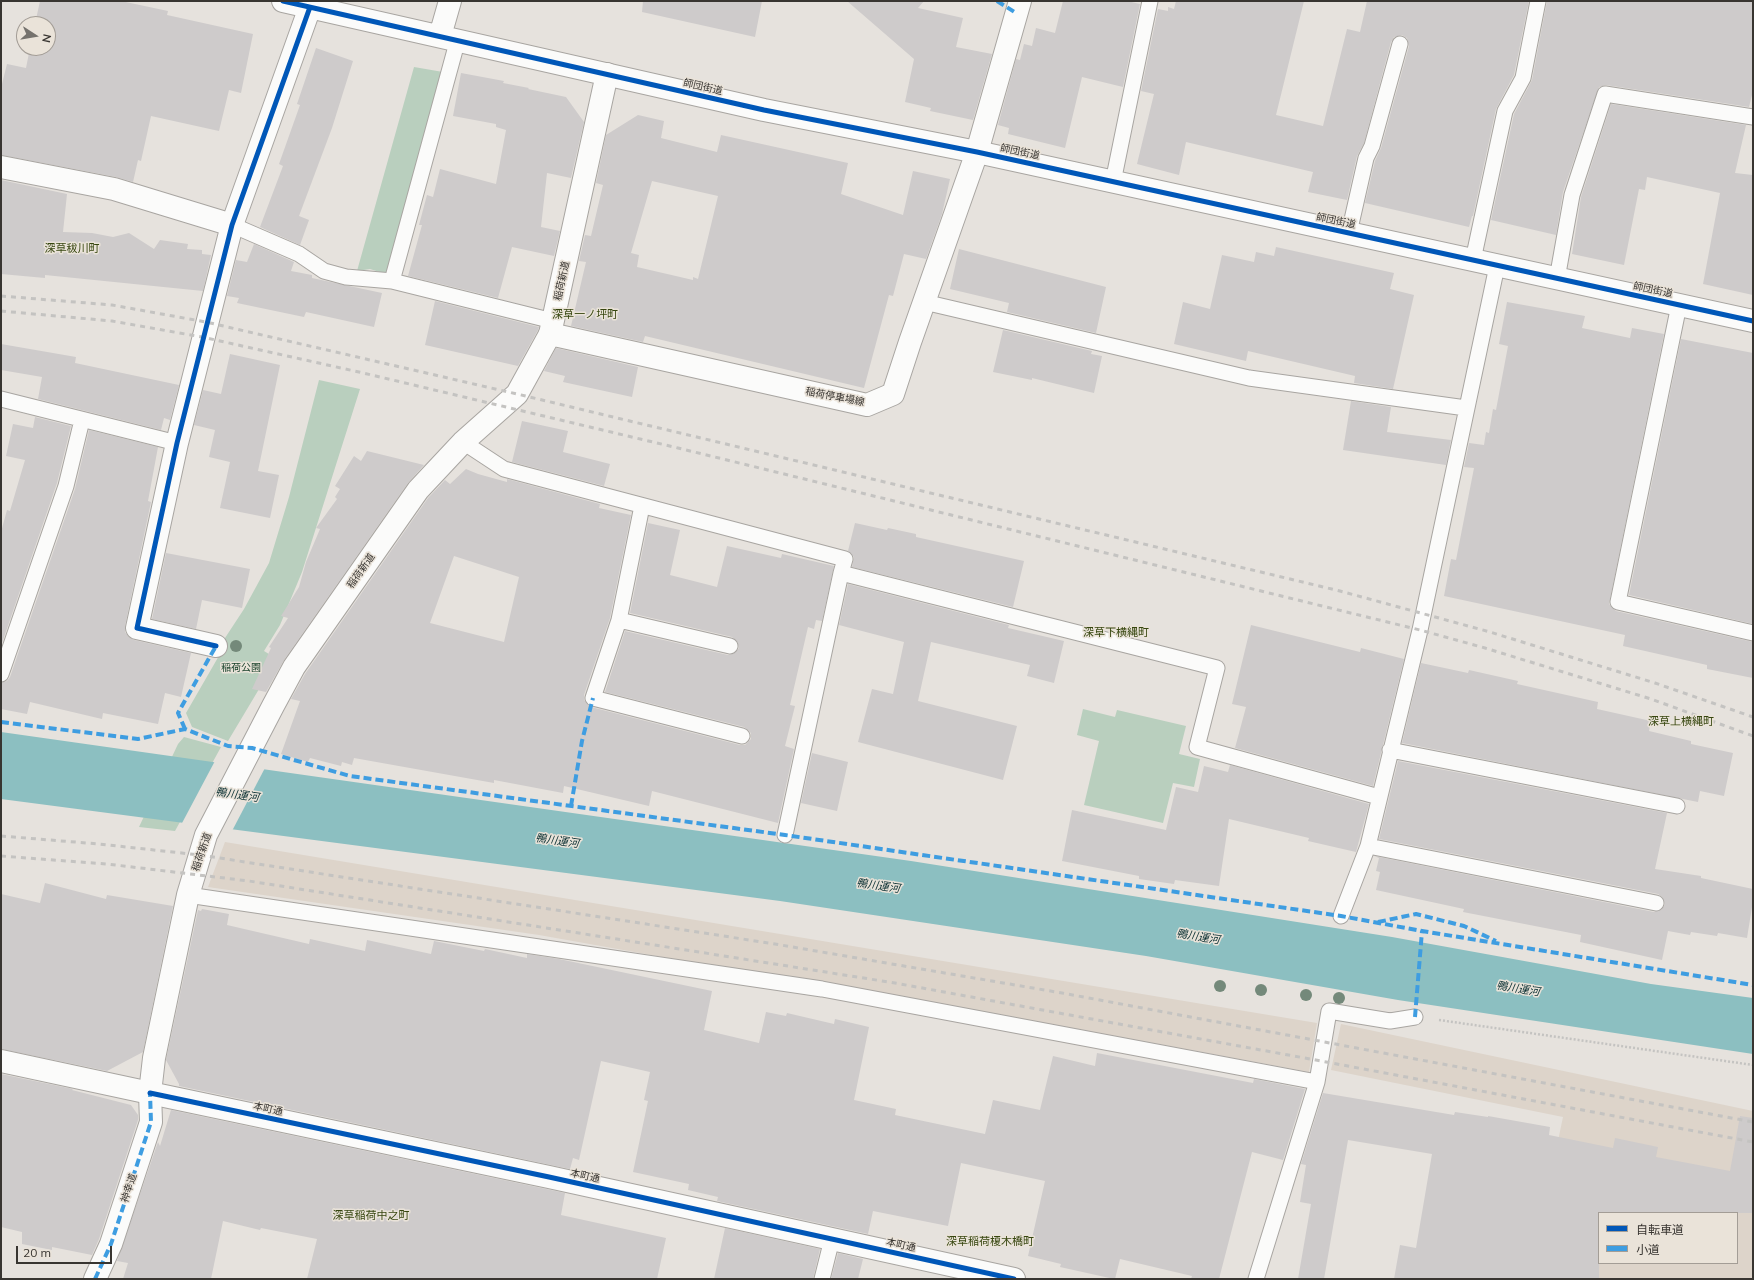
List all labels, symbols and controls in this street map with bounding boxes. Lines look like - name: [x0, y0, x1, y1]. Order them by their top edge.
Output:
- north arrow: [16, 16, 56, 56]
- text: N: [39, 33, 54, 44]
- street label: 師団街道: [682, 77, 724, 97]
- street label: 師団街道: [999, 142, 1041, 162]
- street label: 師団街道: [1315, 211, 1357, 231]
- district label: 深草秡川町: [45, 242, 99, 256]
- street label: 稲荷新道: [552, 260, 572, 302]
- street label: 師団街道: [1632, 280, 1674, 300]
- district label: 深草一ノ坪町: [552, 308, 618, 322]
- street label: 稲荷停車場線: [804, 385, 866, 409]
- street label: 稲荷新道: [345, 551, 377, 591]
- district label: 深草下横縄町: [1083, 626, 1149, 640]
- park label: 稲荷公園: [221, 662, 261, 674]
- district label: 深草上横縄町: [1648, 715, 1714, 729]
- water label: 鴨川運河: [214, 785, 260, 805]
- street label: 稲荷新道: [190, 831, 214, 873]
- water label: 鴨川運河: [534, 831, 580, 851]
- water label: 鴨川運河: [855, 876, 901, 896]
- water label: 鴨川運河: [1175, 927, 1221, 947]
- water label: 鴨川運河: [1495, 979, 1541, 999]
- street label: 本町通: [252, 1100, 284, 1118]
- street label: 本町通: [569, 1167, 601, 1185]
- street label: 神幸道: [119, 1172, 139, 1204]
- district label: 深草稲荷中之町: [333, 1209, 409, 1223]
- legend: [1598, 1212, 1738, 1264]
- text: 自転車道: [1636, 1222, 1684, 1237]
- district label: 深草稲荷榎木橋町: [946, 1235, 1034, 1249]
- street label: 本町通: [885, 1236, 917, 1254]
- scale bar: [18, 1238, 114, 1264]
- text: 小道: [1636, 1242, 1660, 1257]
- text: 20 m: [23, 1245, 51, 1260]

